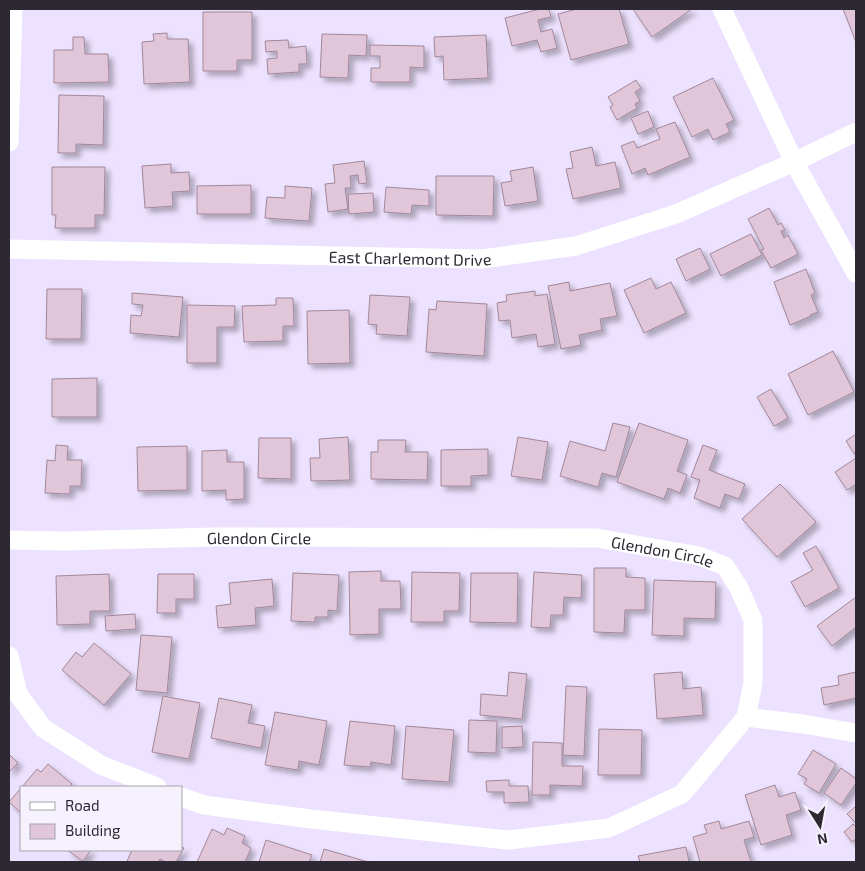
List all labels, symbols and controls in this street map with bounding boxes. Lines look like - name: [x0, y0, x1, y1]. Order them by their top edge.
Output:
- street label: East Charlemont Drive: [328, 246, 492, 269]
- street label: Glendon Circle: [207, 527, 311, 547]
- street label: Glendon Circle: [610, 531, 717, 570]
- legend: [20, 786, 182, 851]
- text: Road: [65, 796, 100, 814]
- north arrow: [795, 801, 845, 851]
- text: Building: [65, 821, 121, 839]
- text: N: [816, 830, 829, 849]

